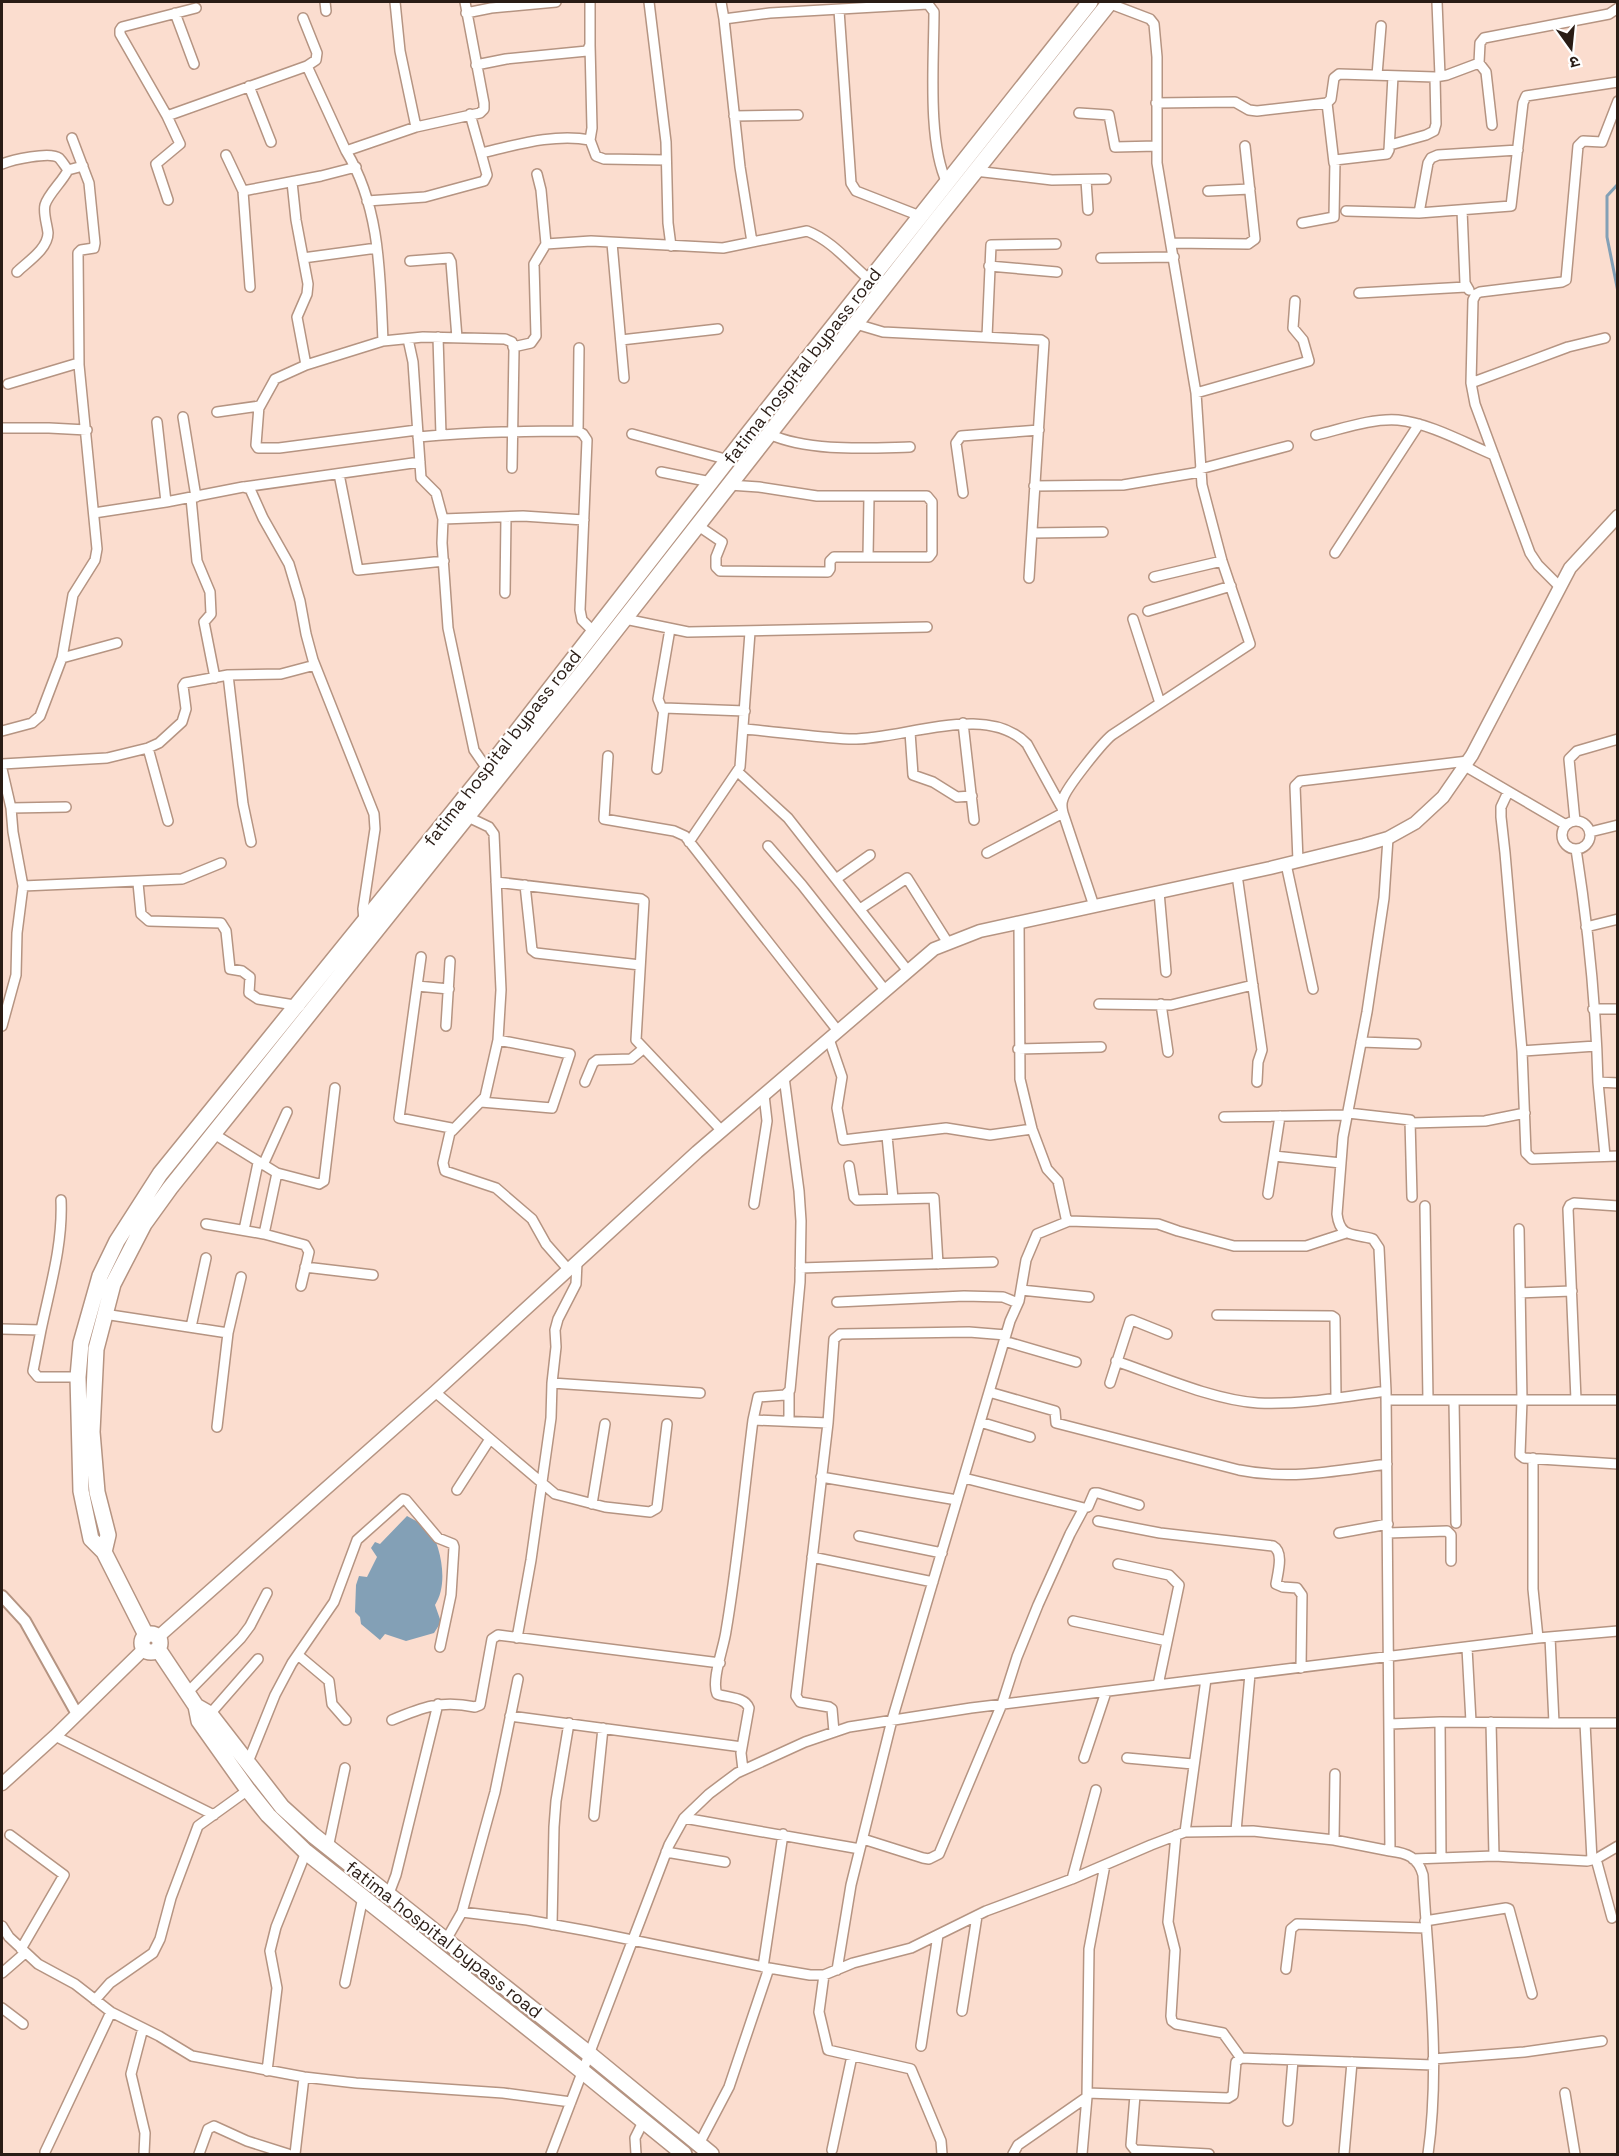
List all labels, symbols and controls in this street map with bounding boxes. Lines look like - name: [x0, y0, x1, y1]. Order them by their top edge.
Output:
- north arrow: [1541, 18, 1601, 78]
- text: उ: [1567, 51, 1582, 74]
- street label: fatima hospital bypass road: [718, 263, 886, 469]
- street label: fatima hospital bypass road: [418, 645, 586, 851]
- street label: fatima hospital bypass road: [341, 1855, 547, 2023]

